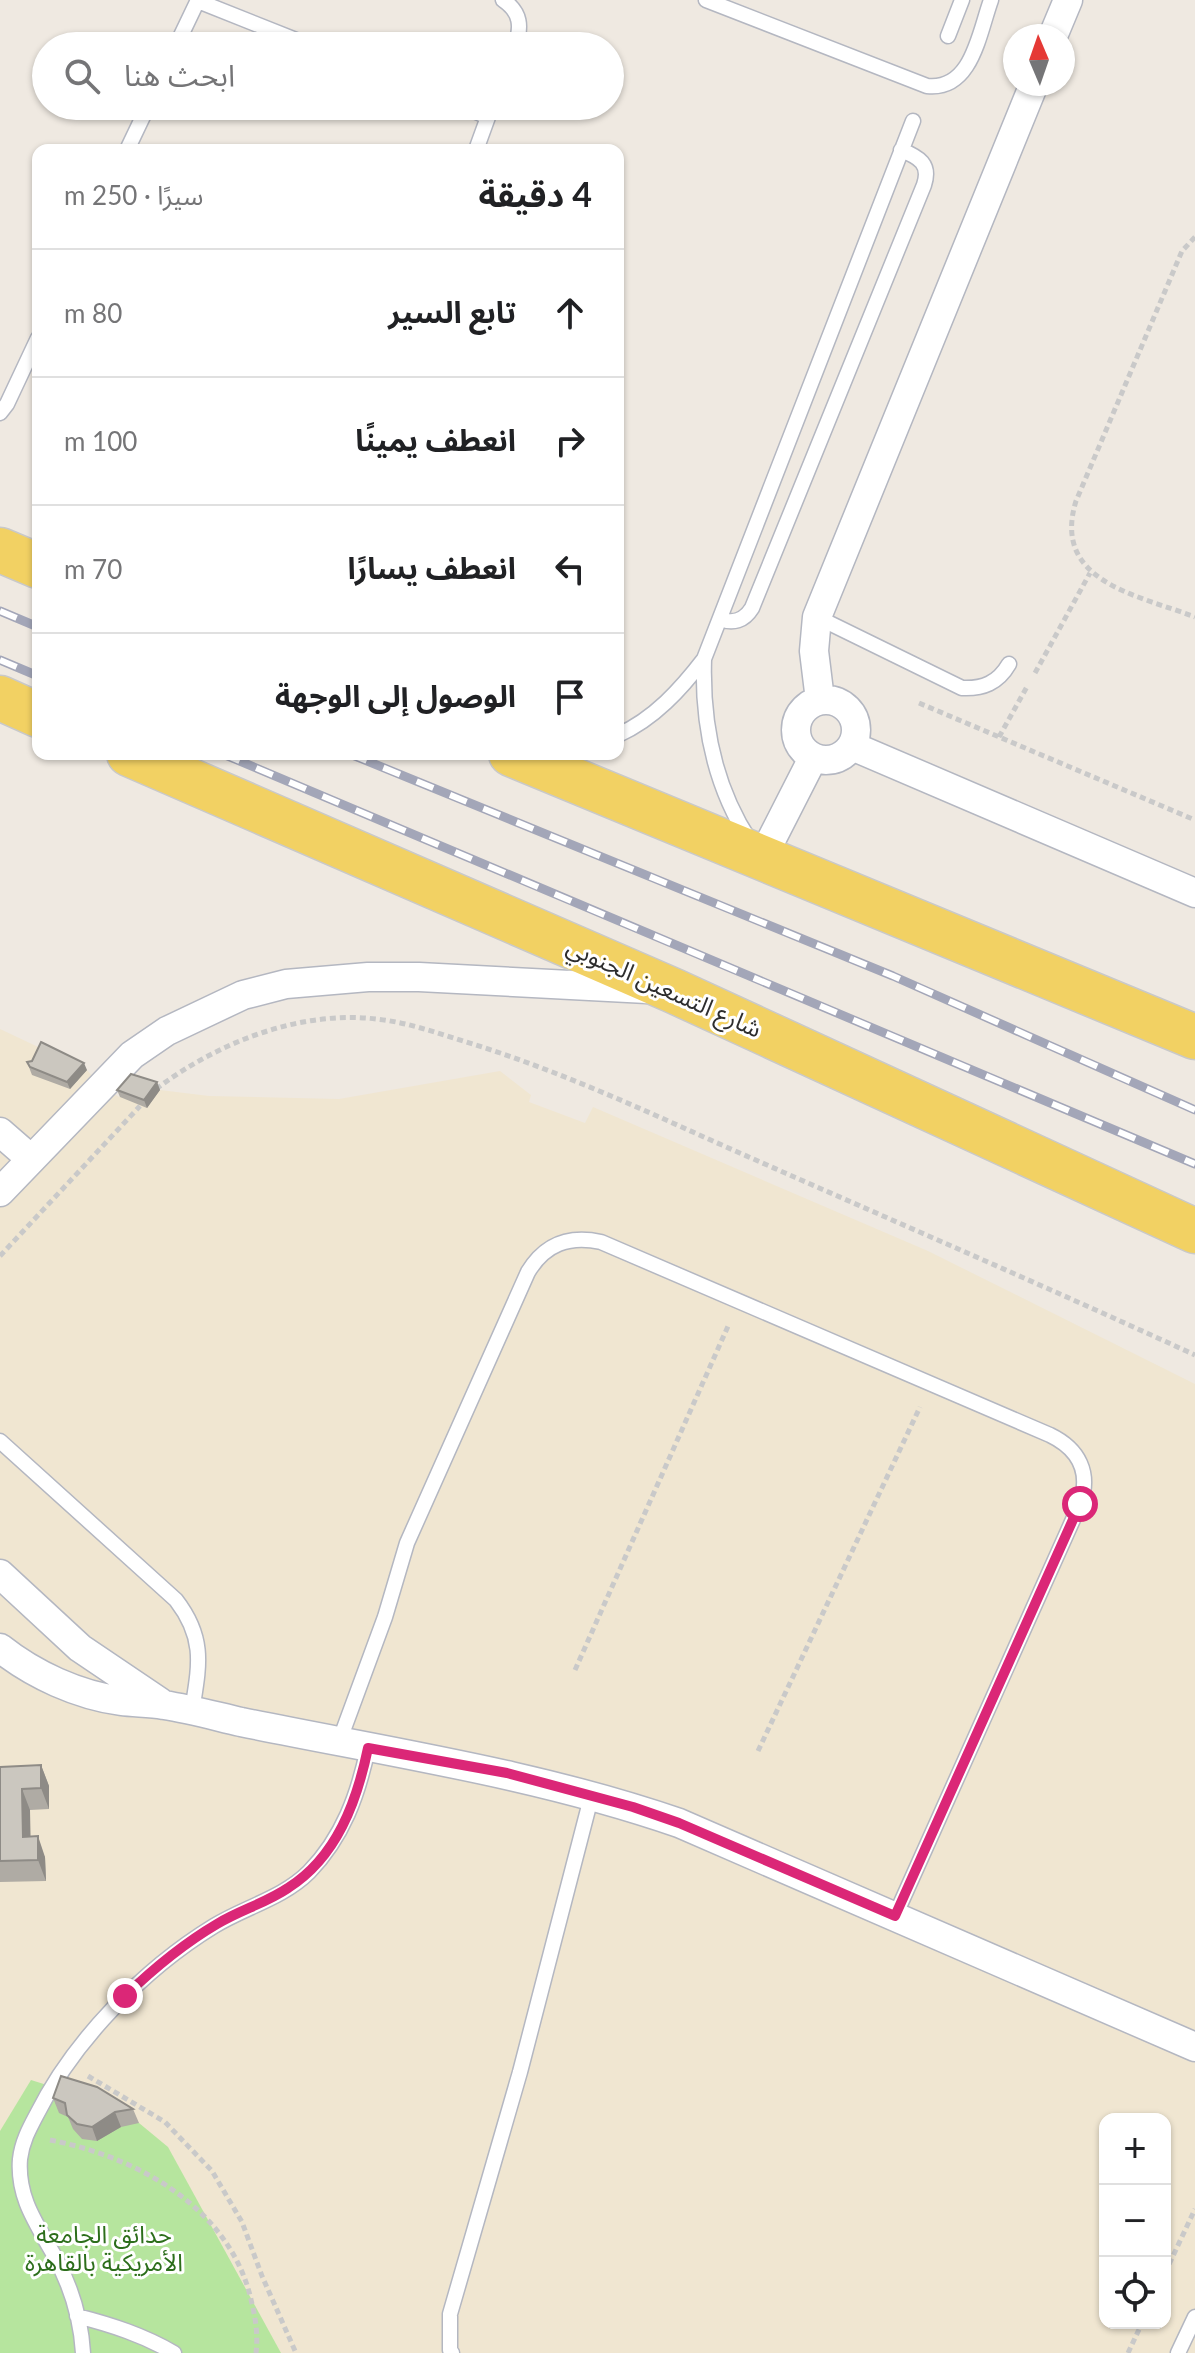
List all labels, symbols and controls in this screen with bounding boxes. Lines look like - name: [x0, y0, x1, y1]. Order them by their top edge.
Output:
- north arrow: [1003, 24, 1075, 96]
- search box: [32, 32, 624, 120]
- icon: search: [60, 54, 104, 98]
- text: ابحث هنا: [124, 56, 235, 92]
- text: 4 دقيقة: [478, 173, 592, 214]
- text: سيرًا · 250 m: [64, 179, 203, 211]
- icon: ahead: [548, 291, 592, 335]
- text: تابع السير: [388, 293, 516, 329]
- text: 80 m: [64, 297, 122, 329]
- icon: right: [548, 419, 592, 463]
- text: انعطف يمينًا: [355, 421, 516, 457]
- text: 100 m: [64, 425, 137, 457]
- icon: left: [548, 547, 592, 591]
- text: انعطف يسارًا: [348, 549, 516, 585]
- text: 70 m: [64, 553, 122, 585]
- icon: arrive: [548, 675, 592, 719]
- text: الوصول إلى الوجهة: [275, 677, 516, 713]
- street label: شارع التسعين الجنوبي: [560, 931, 767, 1048]
- route start: [1062, 1486, 1098, 1522]
- route end: [107, 1978, 143, 2014]
- map controls: [1099, 2113, 1171, 2329]
- button: +: [1099, 2113, 1171, 2185]
- button: −: [1099, 2185, 1171, 2257]
- park label: حدائق الجامعة الأمريكية بالقاهرة: [25, 2219, 183, 2277]
- button: locate: [1099, 2257, 1171, 2329]

